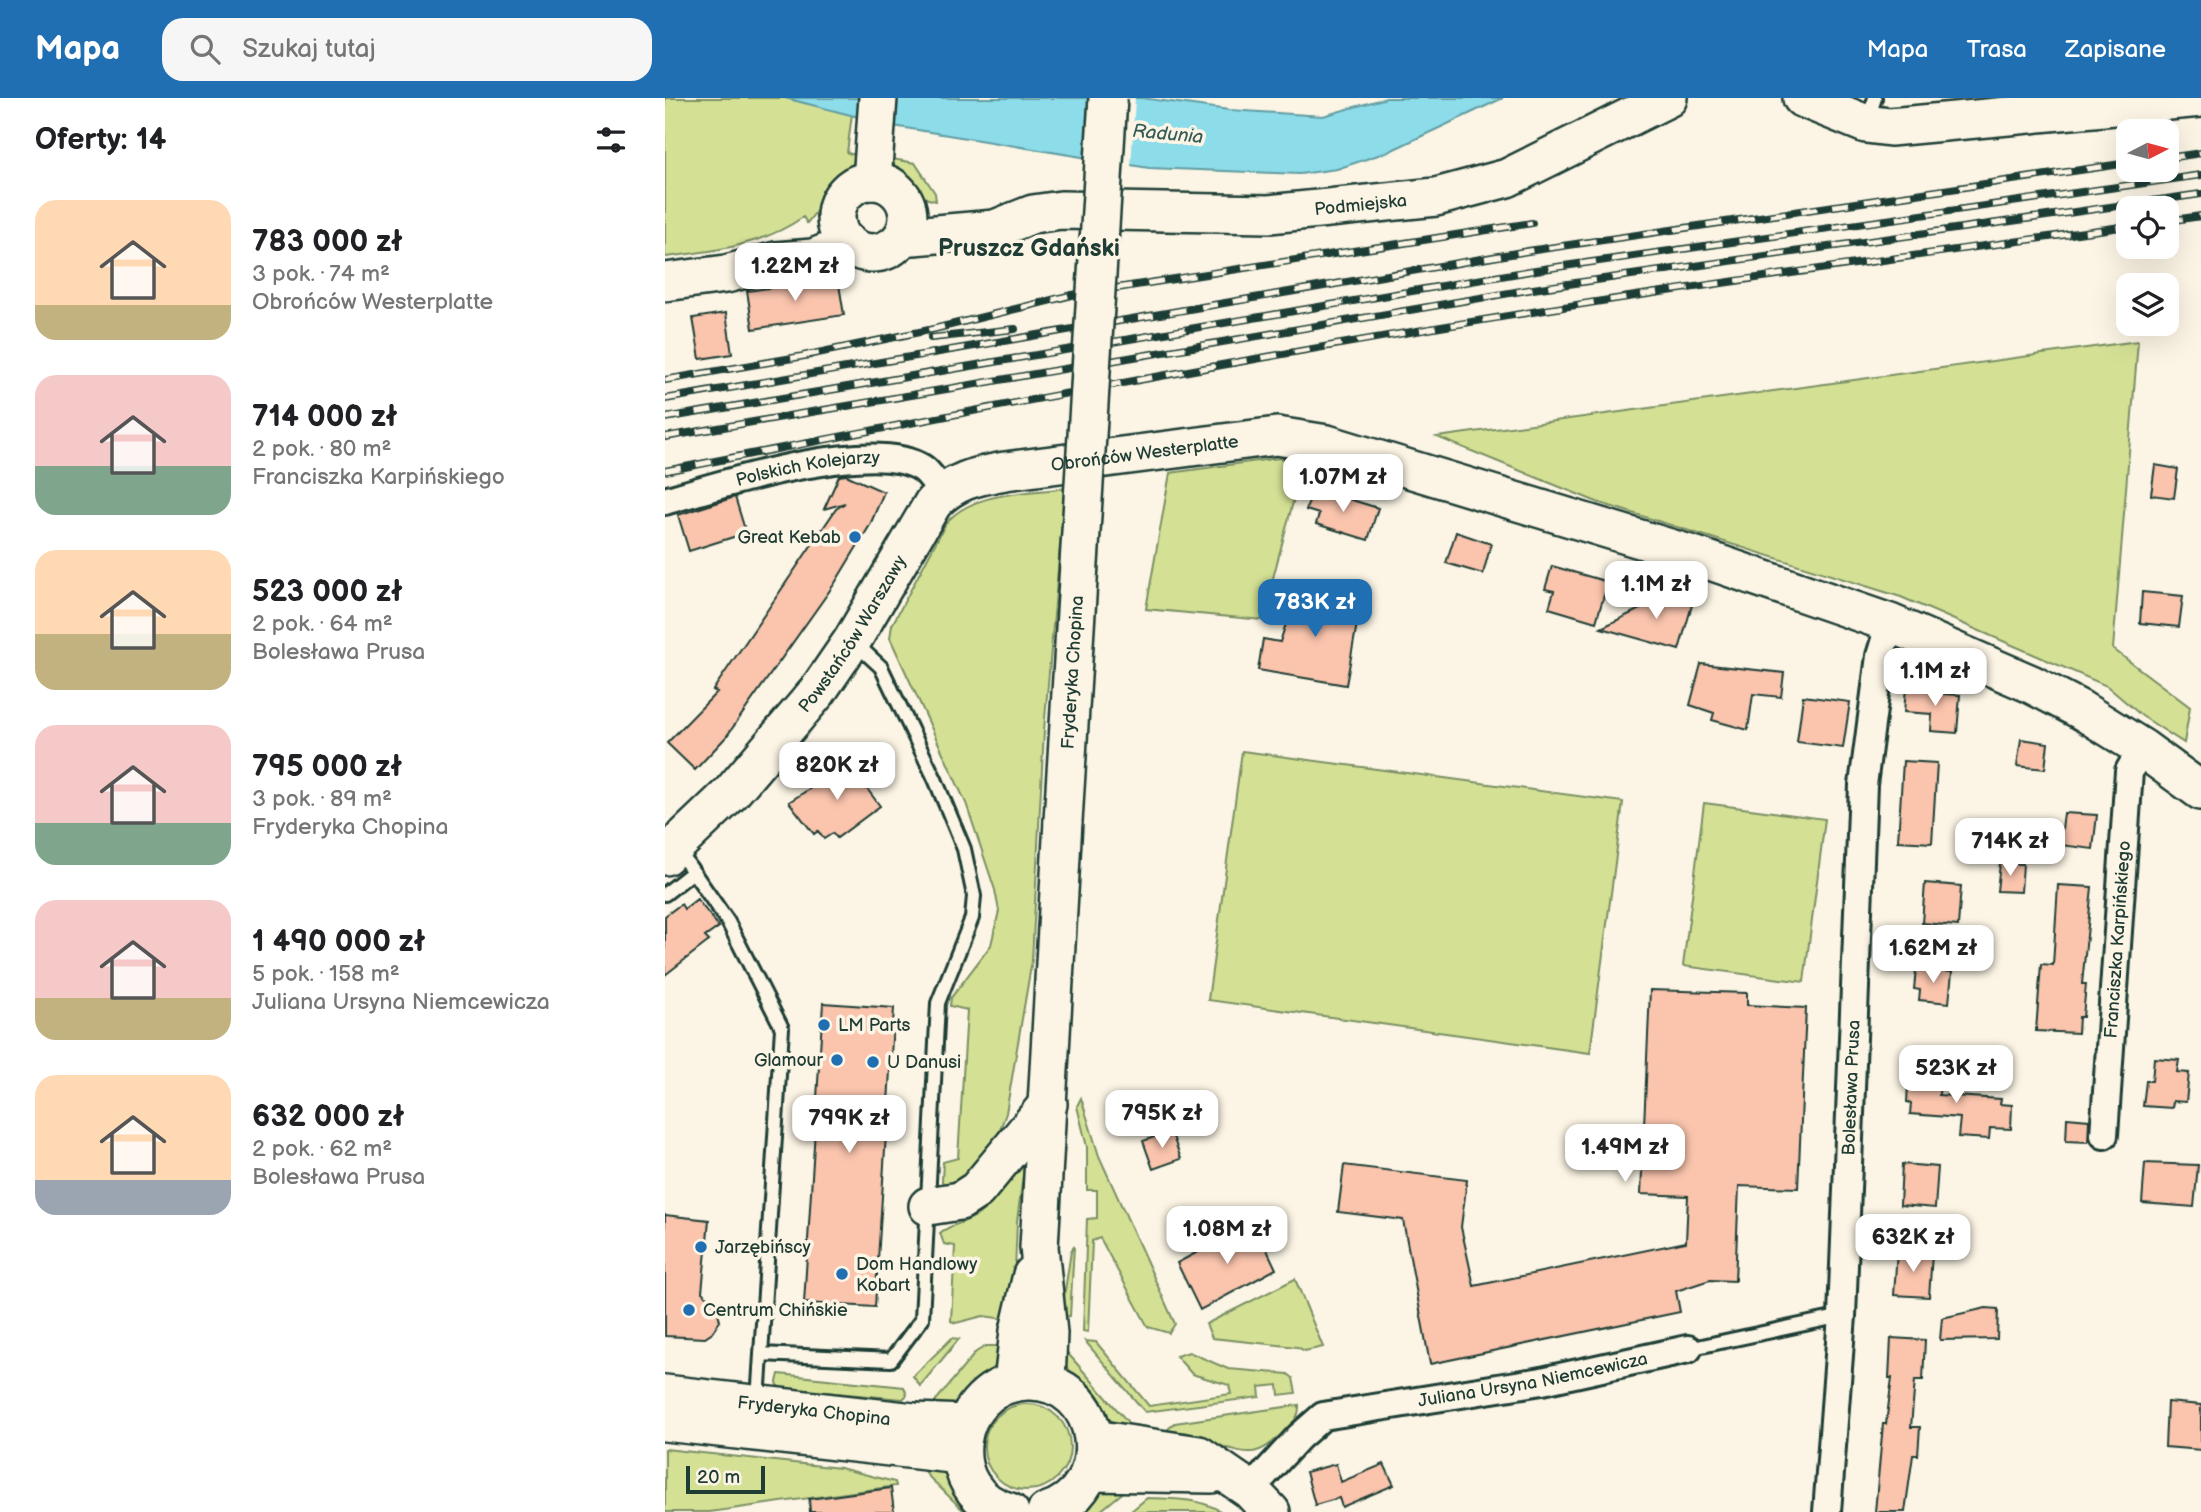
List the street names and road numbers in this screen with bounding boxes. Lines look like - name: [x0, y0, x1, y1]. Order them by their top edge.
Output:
- street label: Podmiejska: [1313, 190, 1408, 220]
- street label: Obrońców Westerplatte: [1050, 431, 1240, 476]
- street label: Polskich Kolejarzy: [734, 447, 881, 491]
- street label: Powstańców Warszawy: [794, 551, 911, 717]
- street label: Fryderyka Chopina: [1057, 595, 1088, 750]
- street label: Franciszka Karpińskiego: [2101, 840, 2135, 1039]
- street label: Bolesława Prusa: [1838, 1019, 1865, 1156]
- street label: Juliana Ursyna Niemcewicza: [1417, 1348, 1650, 1412]
- street label: Fryderyka Chopina: [736, 1392, 892, 1430]

